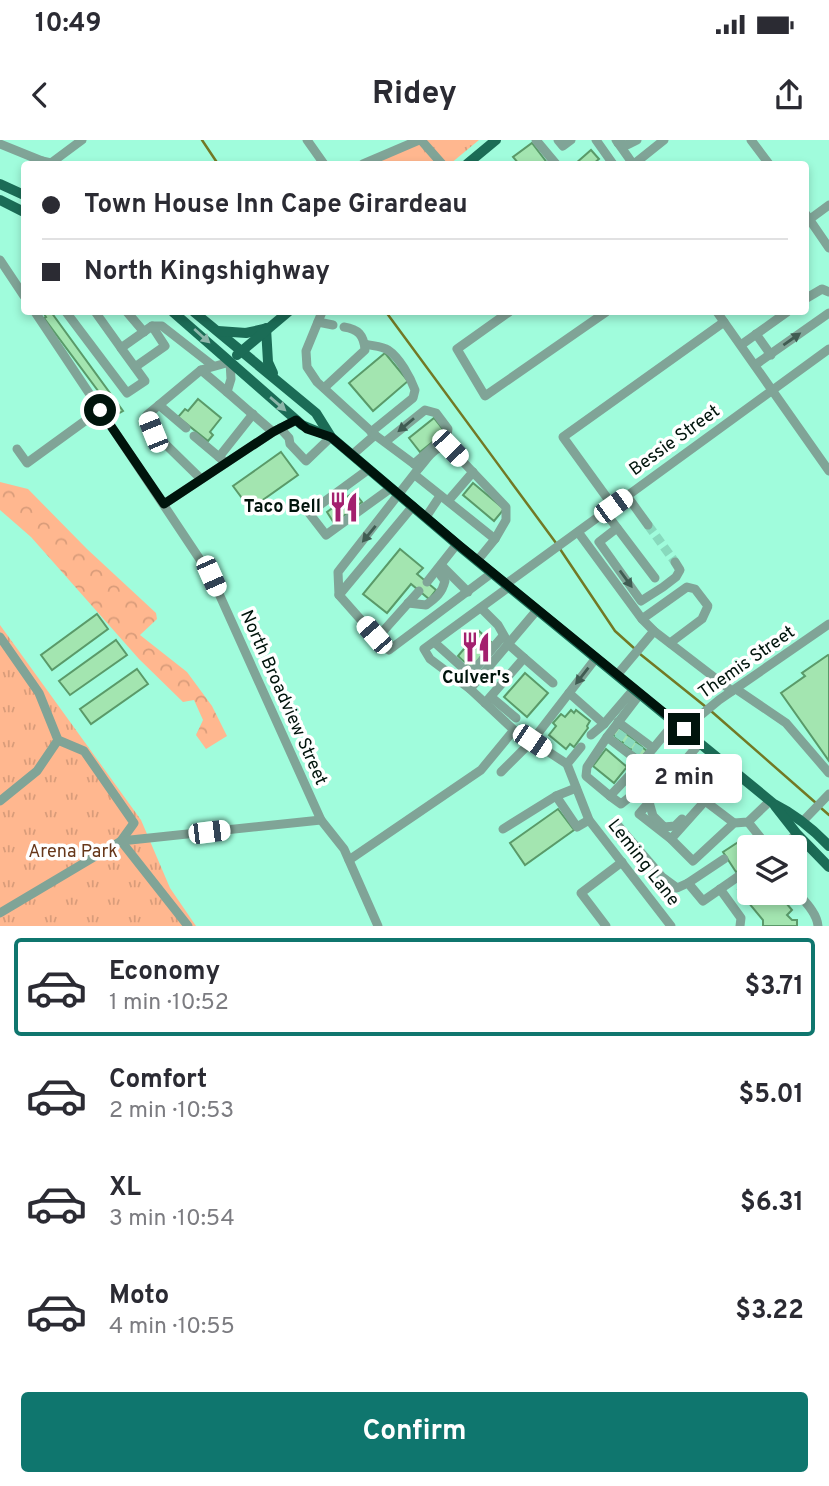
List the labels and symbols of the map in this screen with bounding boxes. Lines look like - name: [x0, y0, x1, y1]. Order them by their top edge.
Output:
- one-way arrow: [193, 328, 210, 344]
- one-way arrow: [783, 332, 801, 346]
- route start: [84, 394, 116, 426]
- one-way arrow: [269, 395, 286, 411]
- street label: Bessie Street: [625, 400, 725, 482]
- car: [136, 409, 171, 455]
- one-way arrow: [397, 417, 415, 433]
- car: [428, 426, 473, 470]
- car: [590, 485, 637, 527]
- restaurant icon: Taco Bell: [327, 490, 361, 524]
- place label: Taco Bell: [244, 496, 321, 519]
- one-way arrow: [361, 524, 376, 542]
- car: [193, 553, 230, 599]
- one-way arrow: [618, 570, 632, 588]
- street label: North Broadview Street: [234, 607, 332, 789]
- car: [353, 612, 396, 658]
- street label: Themis Street: [694, 621, 800, 705]
- restaurant icon: Culver's: [459, 630, 493, 664]
- place label: Culver's: [442, 667, 510, 690]
- one-way arrow: [576, 667, 590, 685]
- route end: [668, 713, 700, 745]
- car: [509, 721, 556, 761]
- callout: 2 min: [626, 754, 742, 802]
- street label: Leming Lane: [602, 815, 684, 911]
- car: [187, 819, 232, 845]
- park label: Arena Park: [28, 841, 118, 864]

